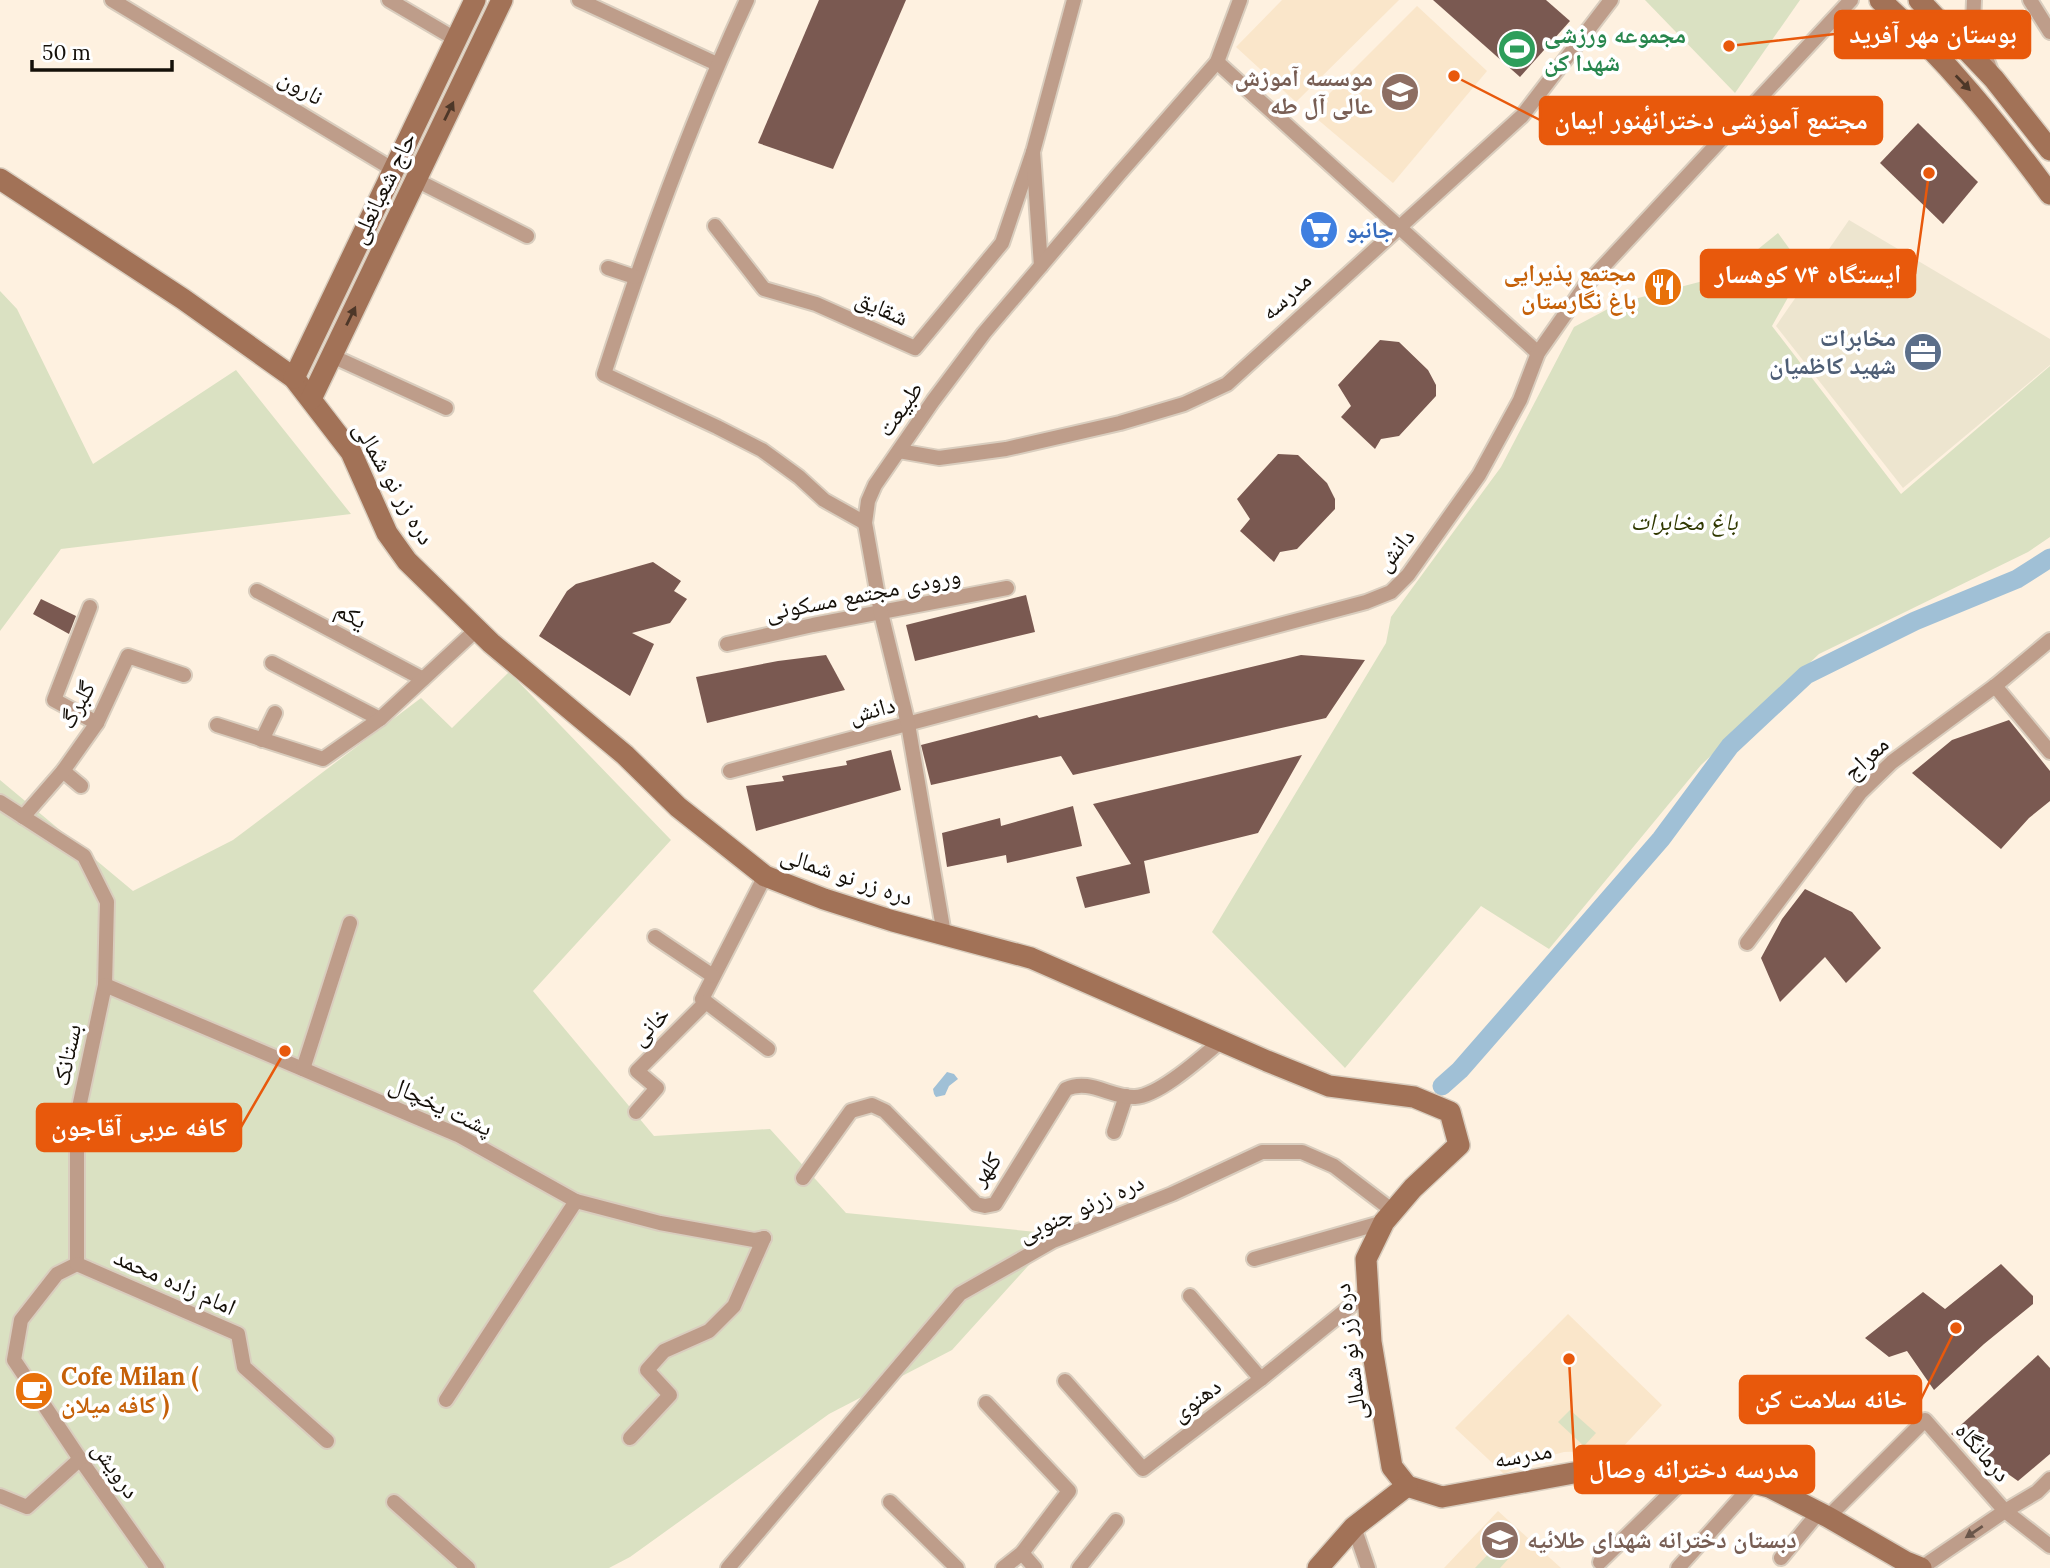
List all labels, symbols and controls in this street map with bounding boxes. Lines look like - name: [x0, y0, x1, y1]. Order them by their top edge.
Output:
- callout: بوستان مهر آفرید: [1835, 11, 2030, 58]
- text: بوستان مهر آفرید: [1849, 17, 2017, 50]
- place label: مجموعه ورزشی شهدا کن: [1544, 19, 1686, 78]
- scale bar: [32, 28, 172, 72]
- sports icon: مجموعه ورزشی شهدا کن: [1496, 28, 1538, 70]
- text: 50 m: [42, 39, 91, 66]
- street label: نارون: [273, 61, 329, 112]
- place label: موسسه آموزش عالی آل طه: [1235, 62, 1373, 121]
- school or university icon: موسسه آموزش عالی آل طه: [1379, 71, 1421, 113]
- one-way arrow: [1954, 74, 1970, 91]
- callout: مجتمع آموزشی دخترانهٔنور ایمان: [1540, 97, 1882, 144]
- one-way arrow: [444, 101, 455, 121]
- text: مجتمع آموزشی دخترانهٔنور ایمان: [1554, 103, 1868, 137]
- street label: حاج شعبانعلی: [342, 127, 423, 249]
- supermarket icon: جانبو: [1298, 209, 1340, 251]
- place label: جانبو: [1346, 214, 1394, 245]
- callout: ایستگاه ۷۴ کوهسار: [1701, 250, 1915, 297]
- place label: مجتمع پذیرایی باغ نگارستان: [1503, 257, 1636, 316]
- text: ایستگاه ۷۴ کوهسار: [1714, 257, 1901, 290]
- street label: مدرسه: [1254, 265, 1318, 327]
- restaurant icon: مجتمع پذیرایی باغ نگارستان: [1642, 266, 1684, 308]
- street label: شقایق: [851, 282, 914, 333]
- one-way arrow: [345, 306, 357, 326]
- place label: مخابرات شهید کاظمیان: [1769, 322, 1896, 381]
- office icon: مخابرات شهید کاظمیان: [1902, 331, 1944, 373]
- street label: طبیعت: [869, 375, 930, 443]
- street label: دره زر نو شمالی: [347, 415, 442, 550]
- park label: باغ مخابرات: [1630, 506, 1738, 537]
- street label: دانش: [1368, 522, 1421, 578]
- street label: ورودی مجتمع مسکونی: [763, 559, 963, 628]
- street label: یکم: [329, 593, 373, 637]
- street label: گلبرگ: [51, 675, 102, 734]
- street label: دانش: [845, 689, 898, 731]
- street label: معراج: [1836, 729, 1895, 787]
- street label: دره زر نو شمالی: [777, 838, 917, 913]
- street label: خانی: [623, 999, 676, 1052]
- street label: بستانک: [45, 1021, 88, 1089]
- street label: پشت یخچال: [385, 1068, 498, 1143]
- callout: کافه عربی آقاجون: [37, 1104, 241, 1151]
- text: کافه عربی آقاجون: [51, 1110, 227, 1143]
- street label: کلهر: [962, 1145, 1008, 1193]
- street label: دره زرنو جنوبی: [1013, 1166, 1149, 1249]
- street label: امام زاده محمد: [109, 1241, 241, 1323]
- street label: دره زر نو شمالی: [1326, 1282, 1373, 1422]
- place label: Cofe Milan ( کافه میلان ): [61, 1361, 199, 1420]
- cafe icon: Cofe Milan ( کافه میلان ): [13, 1370, 55, 1412]
- street label: دهنوی: [1164, 1371, 1227, 1429]
- callout: خانه سلامت کن: [1740, 1376, 1921, 1423]
- text: خانه سلامت کن: [1755, 1382, 1907, 1415]
- street label: درمانگاه: [1949, 1415, 2018, 1488]
- street label: مدرسه: [1492, 1434, 1554, 1475]
- street label: درویش: [86, 1435, 147, 1504]
- callout: مدرسه دخترانه وصال: [1575, 1446, 1814, 1493]
- text: مدرسه دخترانه وصال: [1589, 1452, 1799, 1485]
- school or university icon: دبستان دخترانه شهدای طلائیه: [1479, 1519, 1521, 1561]
- place label: دبستان دخترانه شهدای طلائیه: [1527, 1524, 1797, 1555]
- one-way arrow: [1965, 1525, 1983, 1539]

